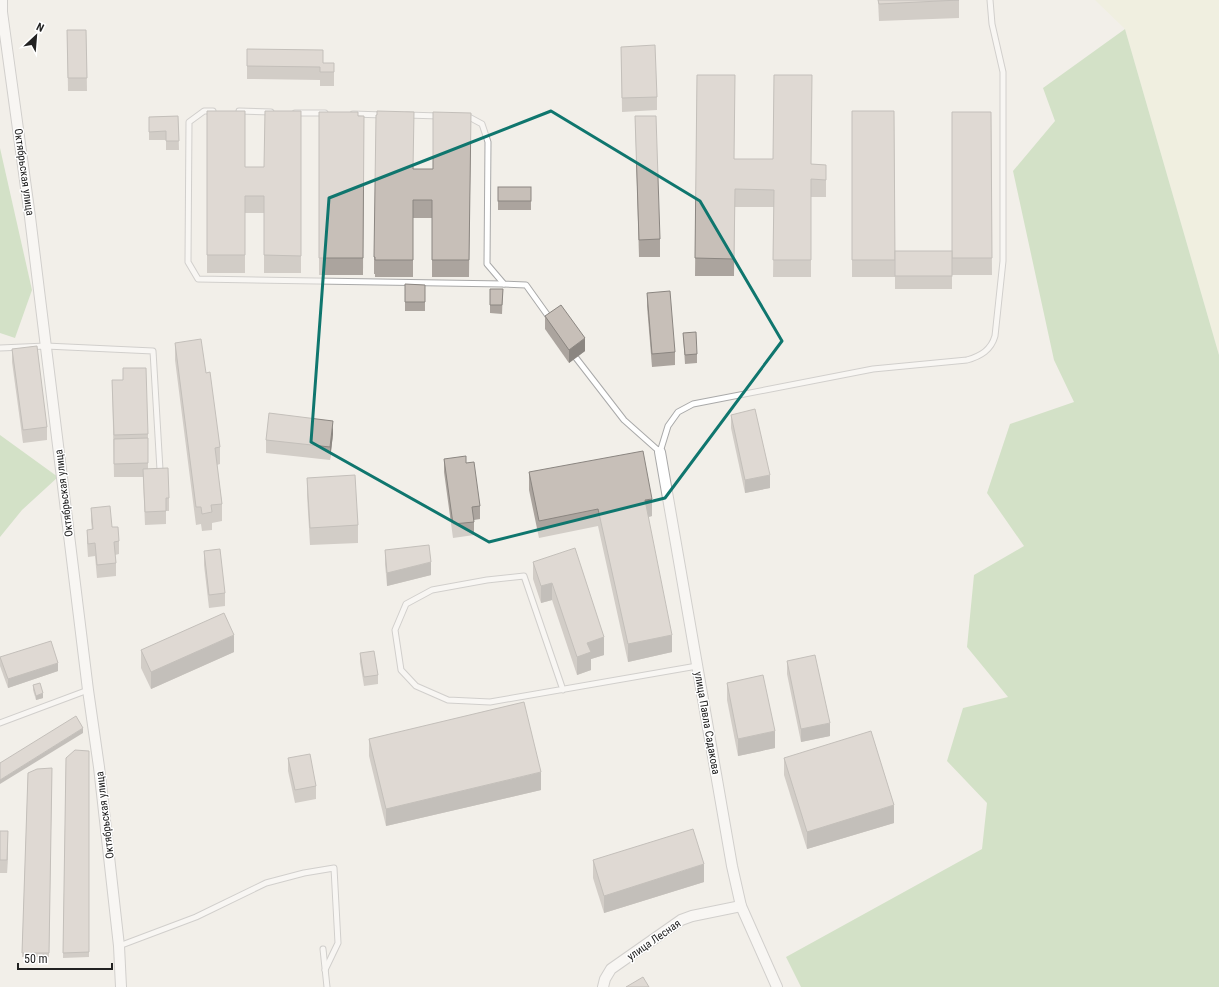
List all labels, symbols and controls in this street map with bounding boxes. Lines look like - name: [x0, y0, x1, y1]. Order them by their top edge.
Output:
- north arrow: [16, 16, 56, 56]
- text: N: [34, 20, 46, 35]
- street label: Октябрьская улица: [11, 128, 37, 216]
- street label: Октябрьская улица: [52, 449, 76, 537]
- street label: улица Павла Садакова: [692, 670, 722, 776]
- street label: Октябрьская улица: [93, 771, 117, 859]
- street label: улица Лесная: [625, 917, 683, 963]
- scale bar: [18, 945, 112, 971]
- text: 50 m: [24, 952, 48, 966]

